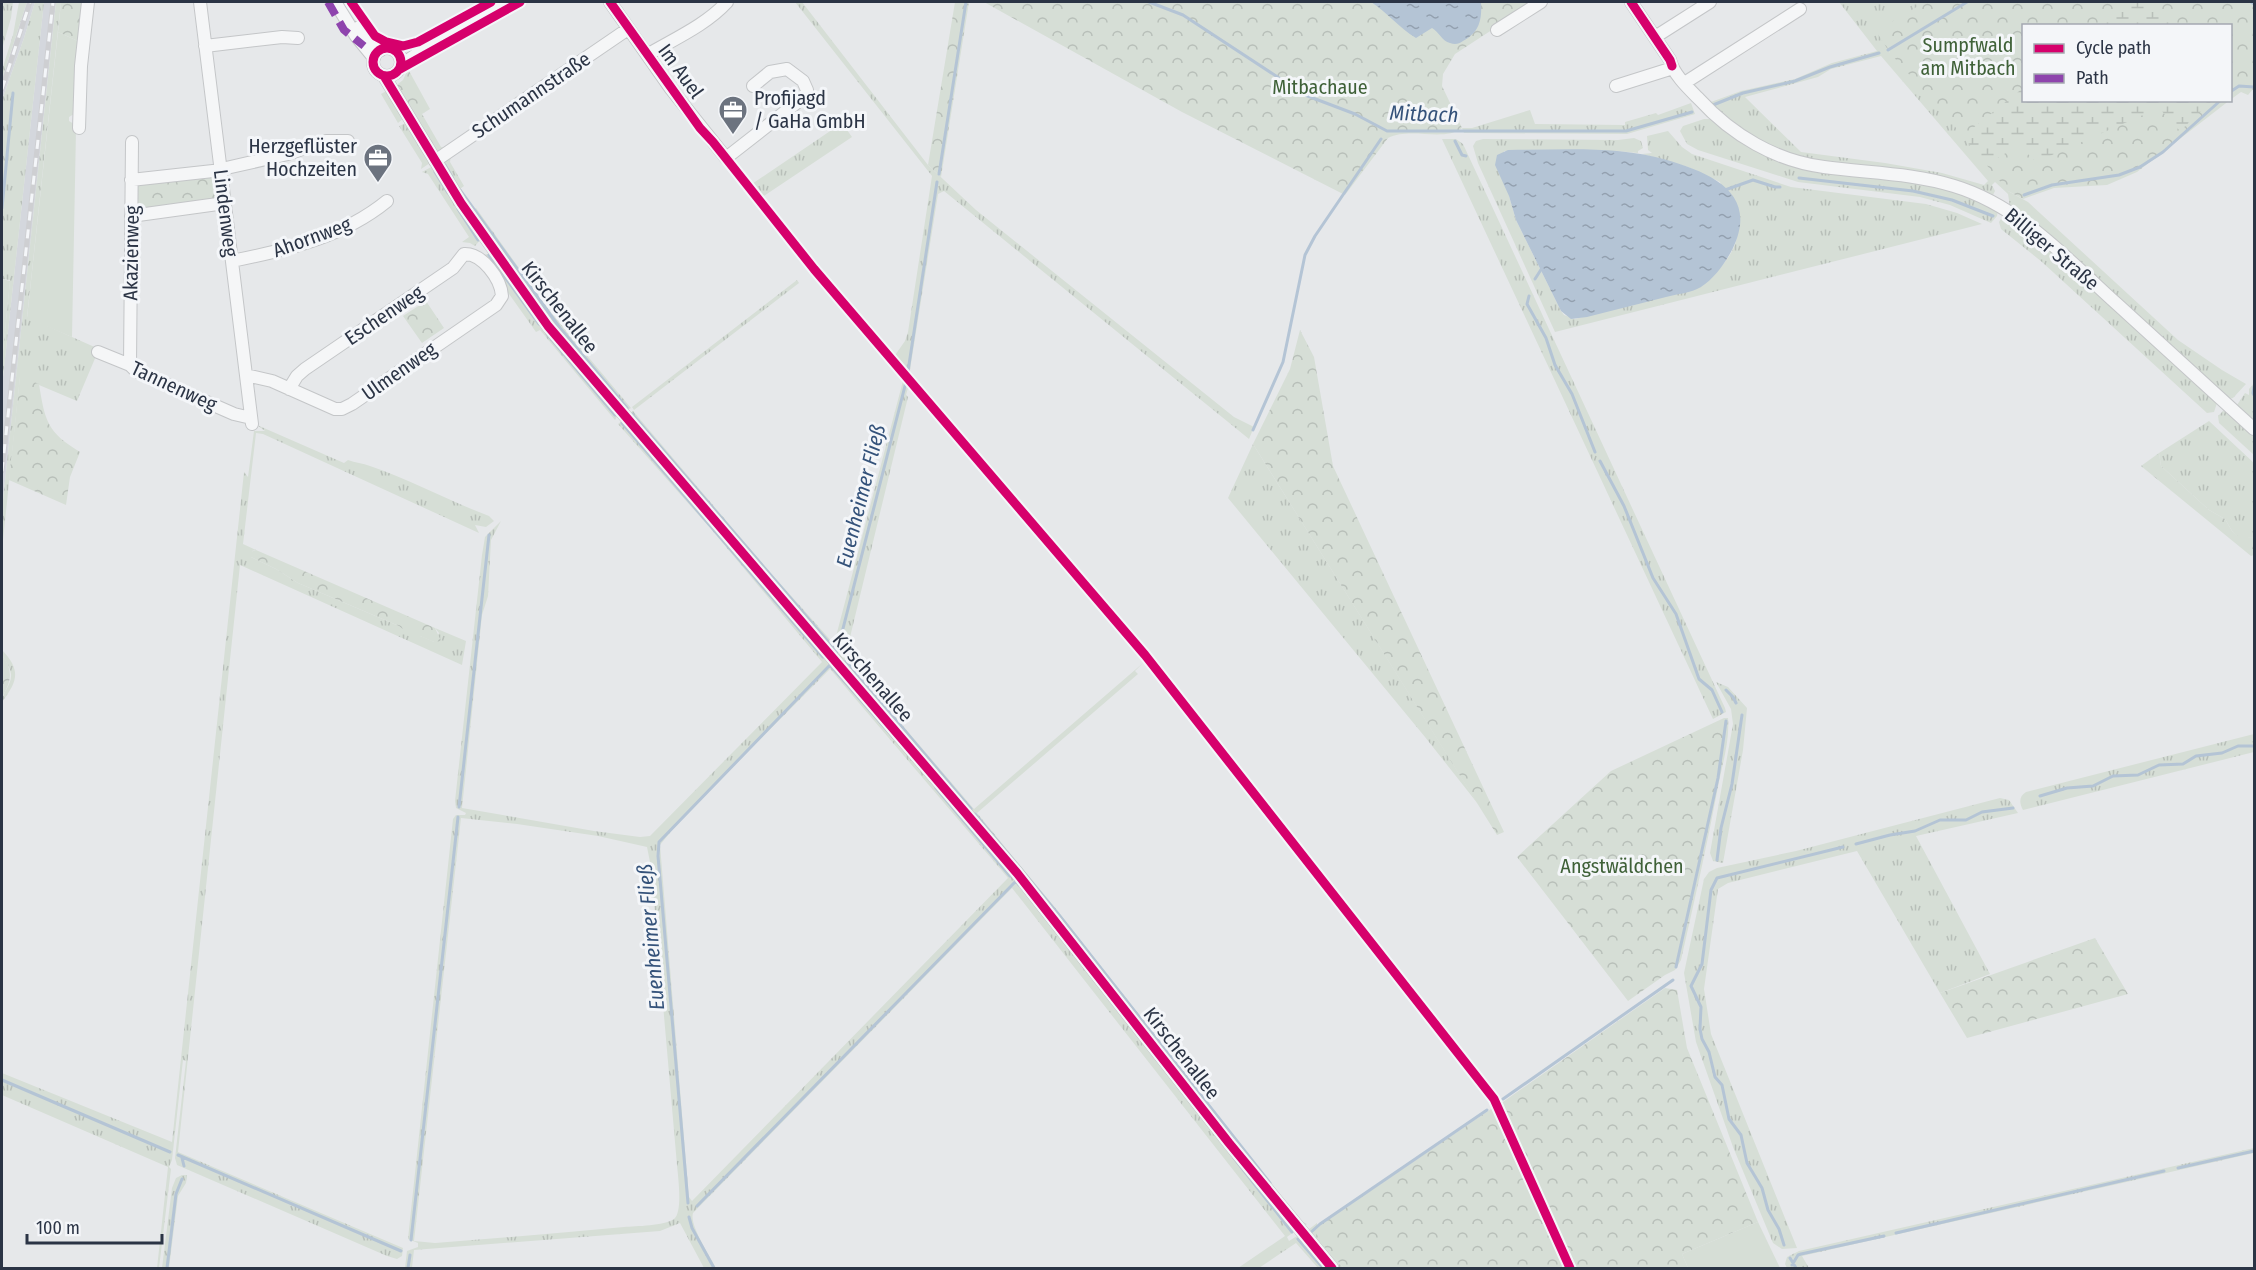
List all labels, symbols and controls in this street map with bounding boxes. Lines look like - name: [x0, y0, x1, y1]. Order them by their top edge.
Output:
- legend: [2022, 24, 2232, 102]
- park label: Sumpfwald am Mitbach: [1920, 33, 2016, 80]
- text: Cycle path: [2076, 37, 2151, 59]
- street label: Im Auel: [653, 39, 709, 103]
- street label: Schumannstraße: [467, 47, 595, 143]
- text: Path: [2076, 67, 2109, 89]
- park label: Mitbachaue: [1272, 75, 1368, 99]
- place label: Profijagd / GaHa GmbH: [754, 86, 866, 133]
- office icon: Profijagd / GaHa GmbH: [717, 94, 749, 136]
- water label: Mitbach: [1389, 100, 1459, 128]
- place label: Herzgeflüster Hochzeiten: [249, 134, 357, 181]
- office icon: Herzgeflüster Hochzeiten: [362, 142, 394, 184]
- street label: Lindenweg: [209, 168, 243, 259]
- street label: Billiger Straße: [2000, 203, 2104, 295]
- street label: Akazienweg: [118, 205, 144, 301]
- street label: Ahornweg: [270, 212, 355, 262]
- street label: Kirschenallee: [517, 256, 603, 358]
- street label: Eschenweg: [340, 280, 428, 350]
- street label: Ulmenweg: [357, 336, 441, 405]
- street label: Tannenweg: [127, 356, 221, 417]
- water label: Euenheimer Fließ: [831, 422, 891, 570]
- street label: Kirschenallee: [828, 628, 918, 726]
- park label: Angstwäldchen: [1560, 854, 1684, 878]
- water label: Euenheimer Fließ: [632, 863, 670, 1011]
- street label: Kirschenallee: [1139, 1002, 1225, 1104]
- scale bar: [27, 1207, 162, 1245]
- text: 100 m: [36, 1217, 80, 1239]

